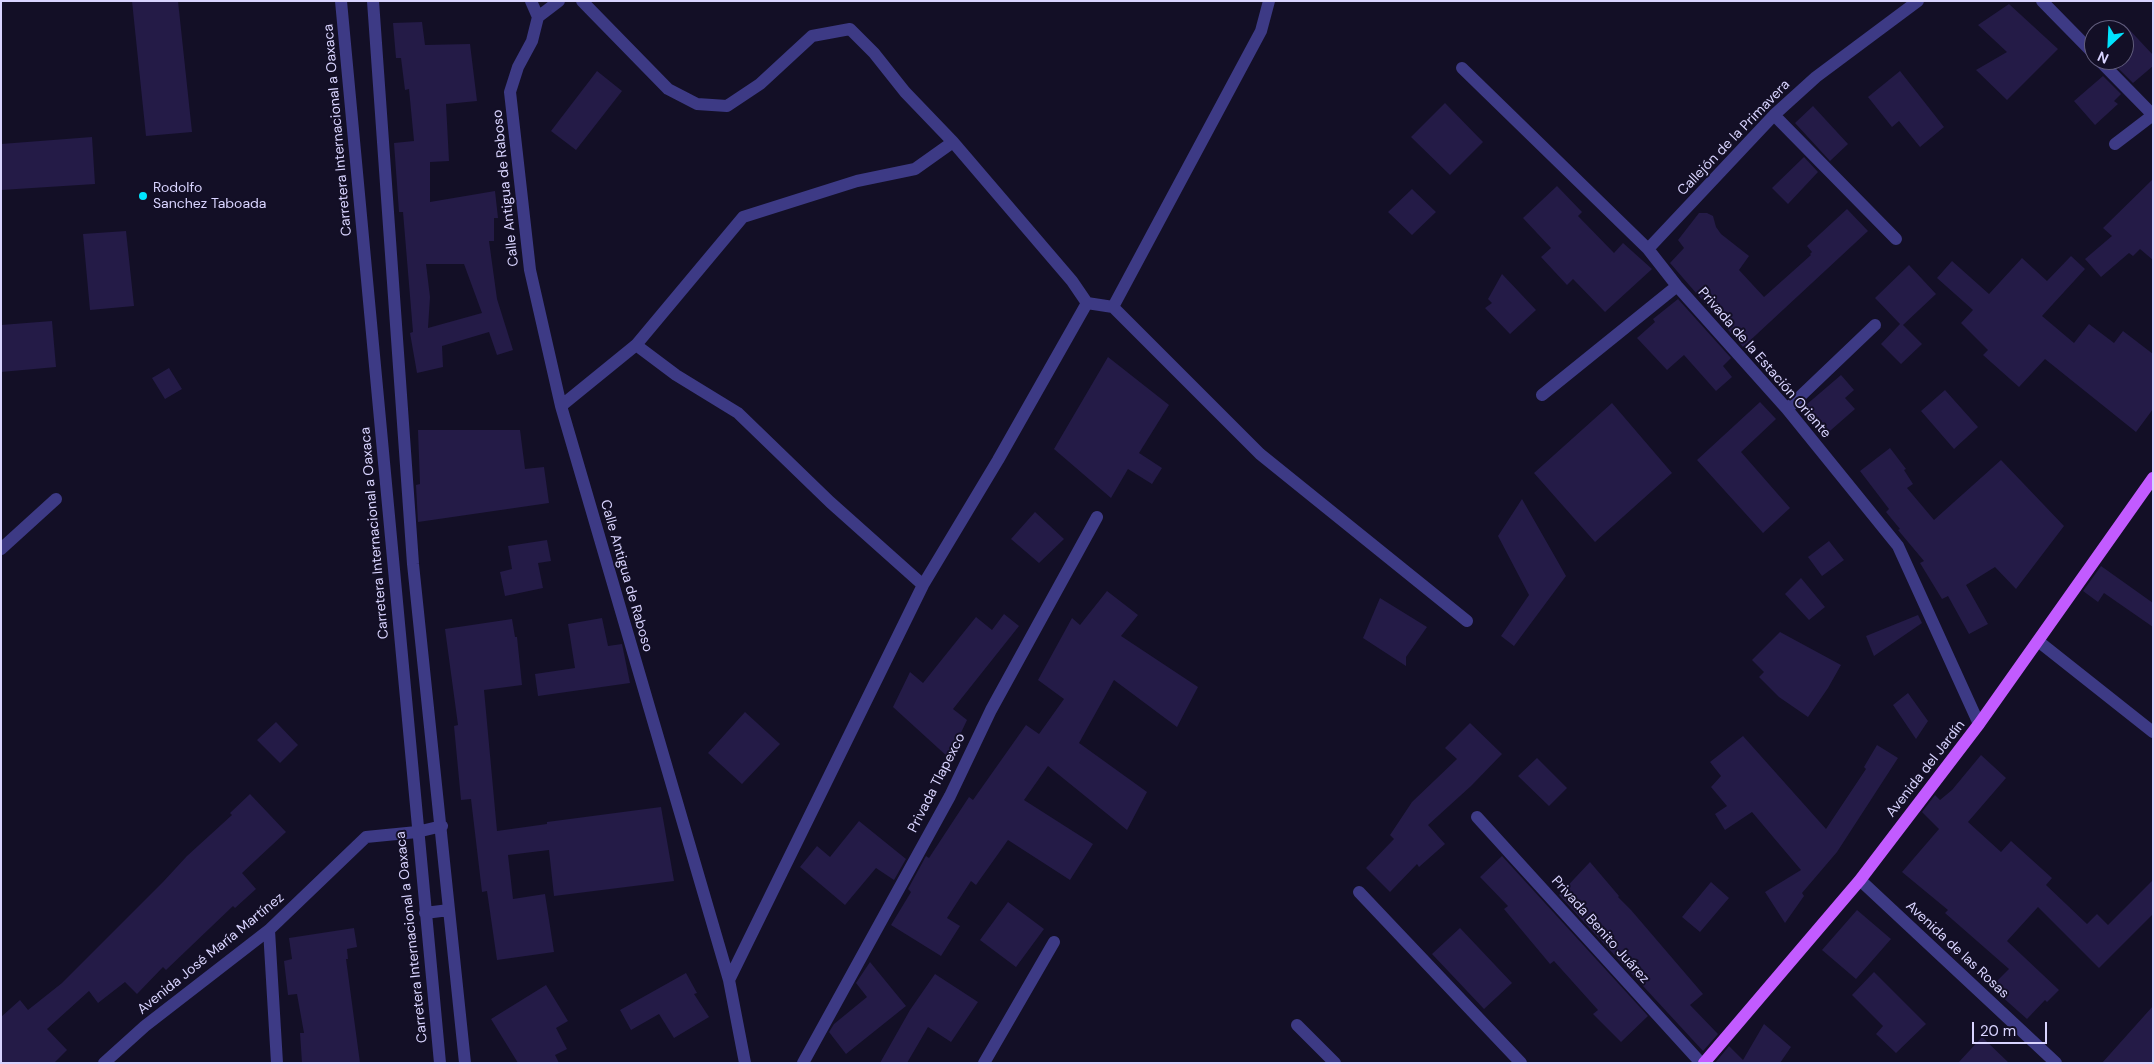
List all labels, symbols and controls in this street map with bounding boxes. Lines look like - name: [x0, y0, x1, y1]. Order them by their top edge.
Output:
- north arrow: [2084, 20, 2134, 70]
- street label: Carretera Internacional a Oaxaca: [320, 23, 356, 237]
- text: N: [2095, 47, 2112, 68]
- street label: Callejón de la Primavera: [1674, 77, 1794, 199]
- street label: Calle Antigua de Raboso: [489, 109, 523, 267]
- place label: Rodolfo Sanchez Taboada: [153, 180, 266, 212]
- marker: Rodolfo Sanchez Taboada: [137, 190, 149, 202]
- street label: Privada de la Estación Oriente: [1694, 284, 1834, 442]
- street label: Carretera Internacional a Oaxaca: [357, 426, 393, 640]
- street label: Calle Antigua de Raboso: [596, 498, 656, 654]
- street label: Avenida del Jardín: [1883, 717, 1969, 821]
- street label: Privada Tlapexco: [905, 730, 969, 836]
- street label: Carretera Internacional a Oaxaca: [393, 830, 431, 1044]
- street label: Privada Benito Juárez: [1547, 873, 1653, 987]
- street label: Avenida José María Martínez: [134, 890, 288, 1018]
- street label: Avenida de las Rosas: [1902, 898, 2012, 1002]
- scale bar: [1974, 1012, 2049, 1044]
- text: 20 m: [1980, 1021, 2016, 1041]

